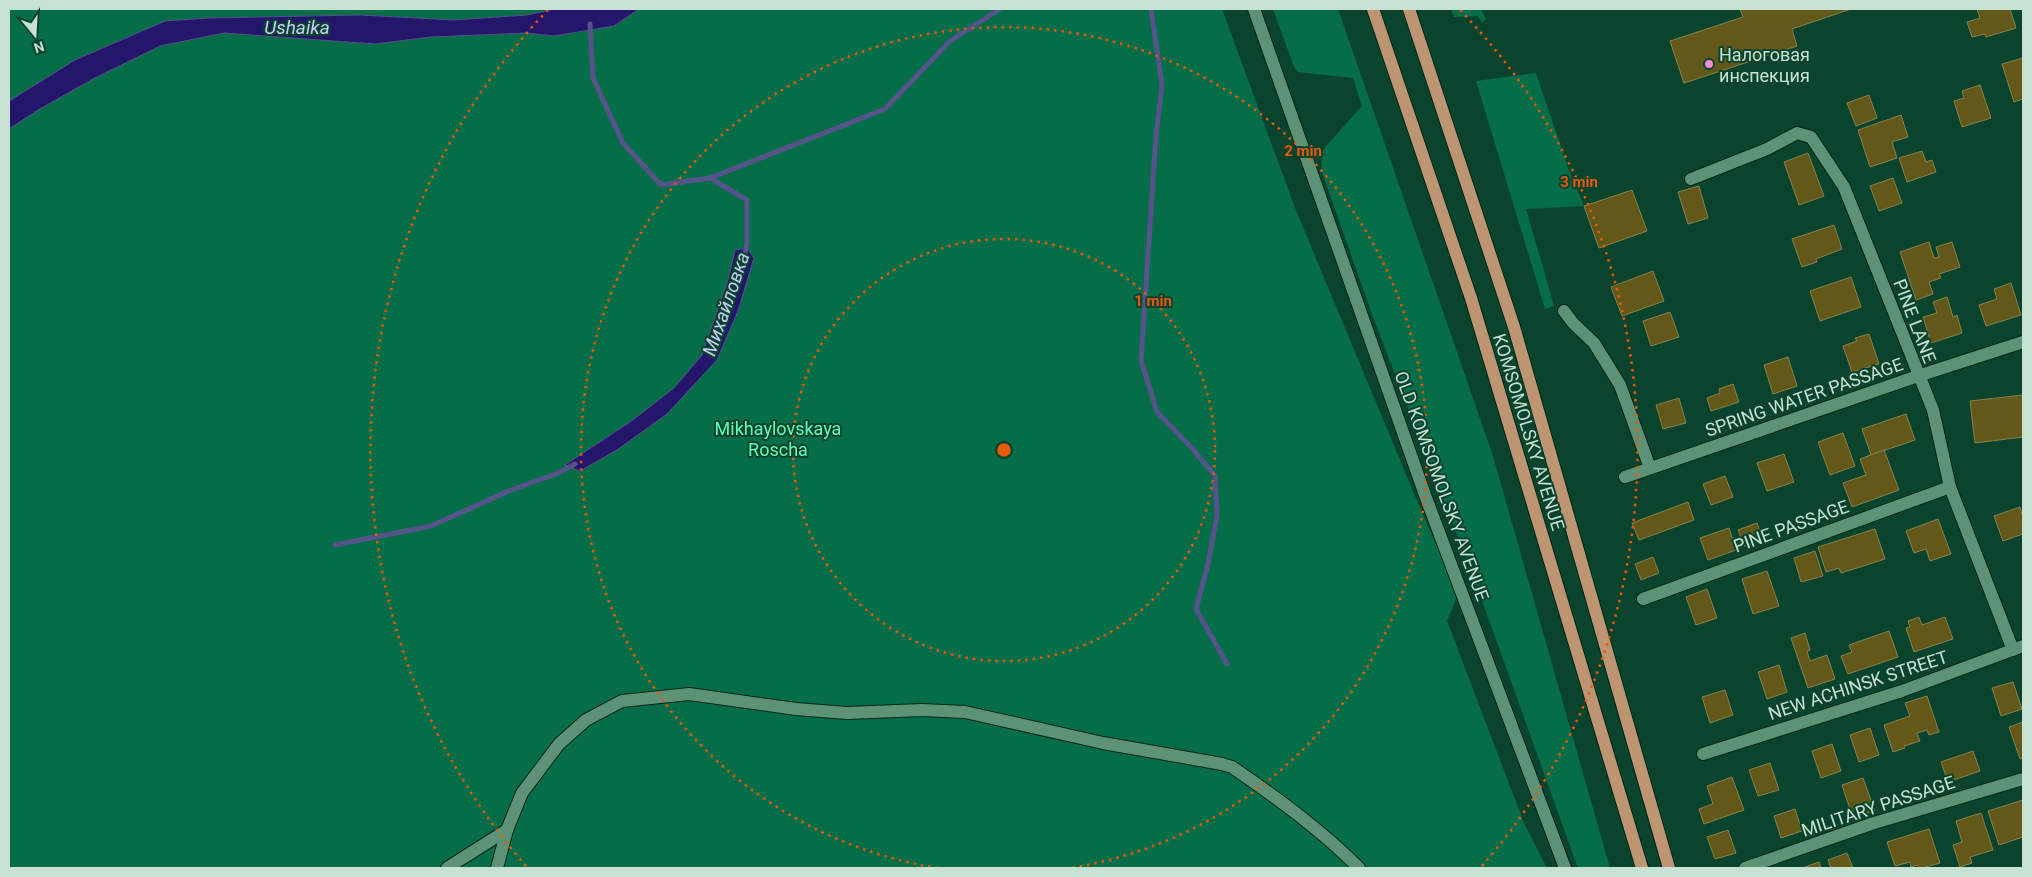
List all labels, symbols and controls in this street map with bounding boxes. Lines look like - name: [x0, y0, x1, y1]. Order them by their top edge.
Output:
- north arrow: [10, 10, 60, 60]
- water label: Ushaika: [264, 16, 330, 39]
- text: N: [32, 38, 46, 57]
- place label: Налоговая инспекция: [1719, 44, 1810, 86]
- marker: Налоговая инспекция: [1703, 58, 1715, 70]
- text: 2 min: [1284, 142, 1322, 160]
- text: 3 min: [1560, 173, 1598, 191]
- water label: Михайловка: [698, 249, 754, 359]
- street label: PINE LANE: [1889, 276, 1941, 366]
- text: 1 min: [1134, 292, 1172, 310]
- street label: KOMSOMOLSKY AVENUE: [1489, 331, 1569, 533]
- street label: SPRING WATER PASSAGE: [1702, 353, 1906, 441]
- street label: OLD KOMSOMOLSKY AVENUE: [1391, 368, 1493, 604]
- park label: Mikhaylovskaya Roscha: [715, 418, 841, 460]
- centre of rings: [995, 441, 1013, 459]
- street label: PINE PASSAGE: [1730, 495, 1852, 557]
- street label: NEW ACHINSK STREET: [1765, 646, 1951, 724]
- street label: MILITARY PASSAGE: [1799, 771, 1957, 841]

